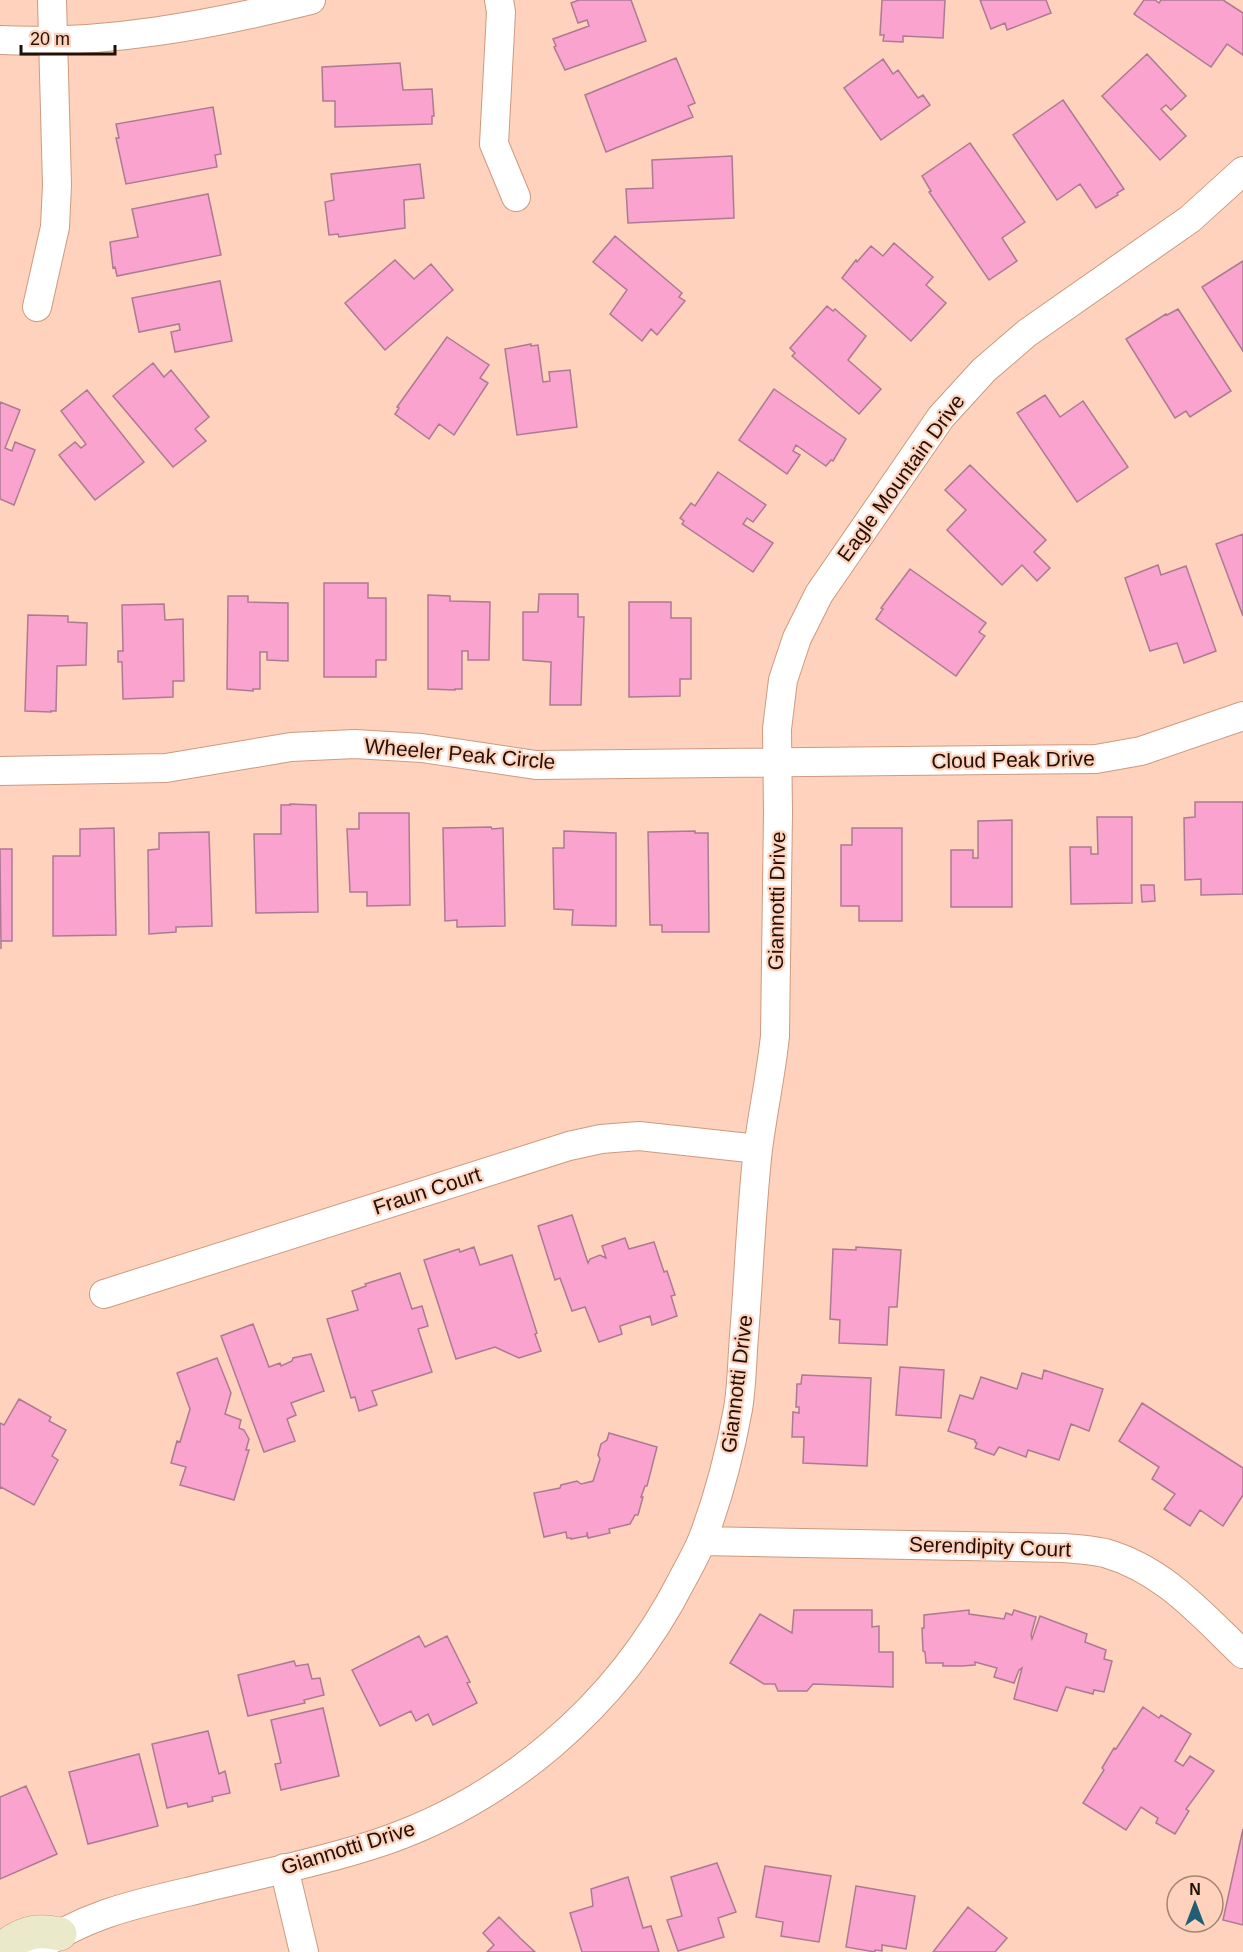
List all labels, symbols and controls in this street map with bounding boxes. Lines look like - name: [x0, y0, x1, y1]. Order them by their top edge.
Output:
- scale bar: [21, 18, 116, 56]
- text: 20 m: [30, 29, 70, 49]
- street label: Eagle Mountain Drive: [832, 390, 969, 566]
- street label: Wheeler Peak Circle: [364, 734, 556, 773]
- street label: Cloud Peak Drive: [931, 747, 1095, 772]
- street label: Giannotti Drive: [764, 831, 789, 971]
- street label: Fraun Court: [370, 1162, 484, 1219]
- street label: Giannotti Drive: [717, 1314, 756, 1454]
- street label: Serendipity Court: [909, 1532, 1072, 1561]
- street label: Giannotti Drive: [278, 1816, 418, 1879]
- north arrow: [1165, 1874, 1225, 1934]
- text: N: [1189, 1881, 1201, 1898]

